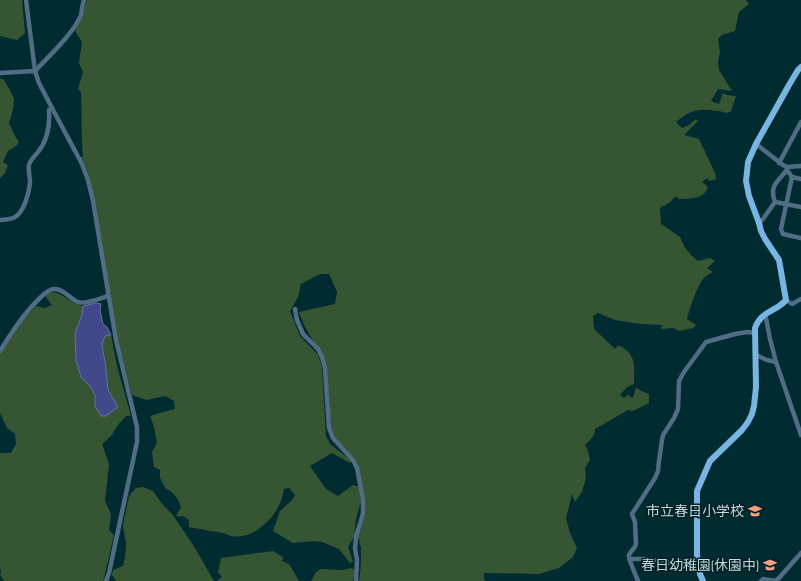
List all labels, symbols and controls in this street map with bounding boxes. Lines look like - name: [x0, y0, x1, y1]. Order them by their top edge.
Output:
- place label: 市立春日小学校: [646, 503, 744, 520]
- school or university icon: 市立春日小学校: [747, 503, 763, 519]
- place label: 春日幼稚園(休園中): [641, 557, 759, 574]
- school or university icon: 春日幼稚園(休園中): [762, 557, 778, 573]

